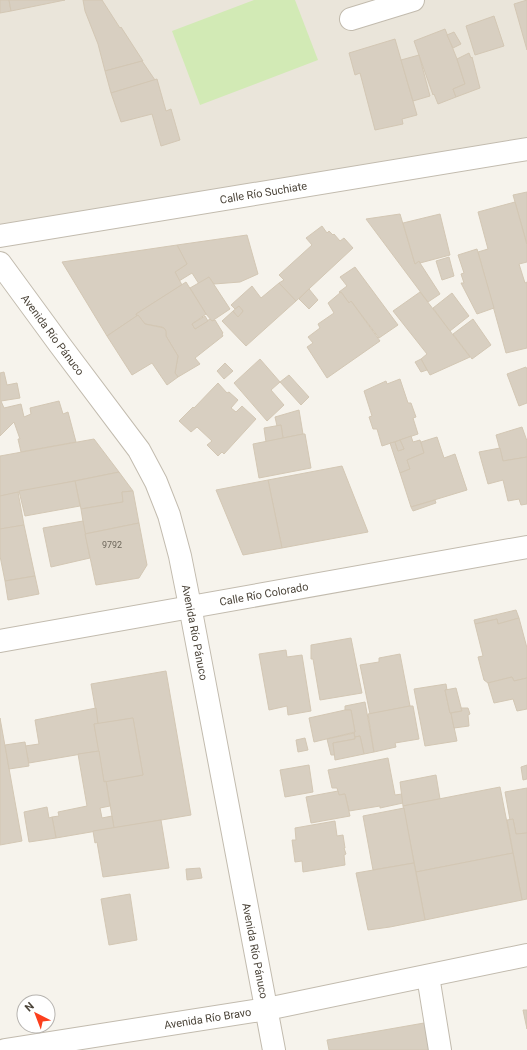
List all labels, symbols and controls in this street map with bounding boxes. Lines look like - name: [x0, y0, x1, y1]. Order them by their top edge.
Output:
- street label: Calle Río Suchiate: [219, 179, 308, 207]
- street label: Avenida Río Pánuco: [18, 292, 86, 378]
- house number: 9792: [102, 540, 122, 550]
- street label: Calle Río Colorado: [218, 580, 309, 609]
- street label: Avenida Río Pánuco: [179, 583, 210, 682]
- street label: Avenida Río Pánuco: [239, 902, 270, 1000]
- north arrow: [16, 994, 56, 1034]
- text: N: [22, 999, 37, 1014]
- street label: Avenida Río Bravo: [163, 1006, 252, 1032]

